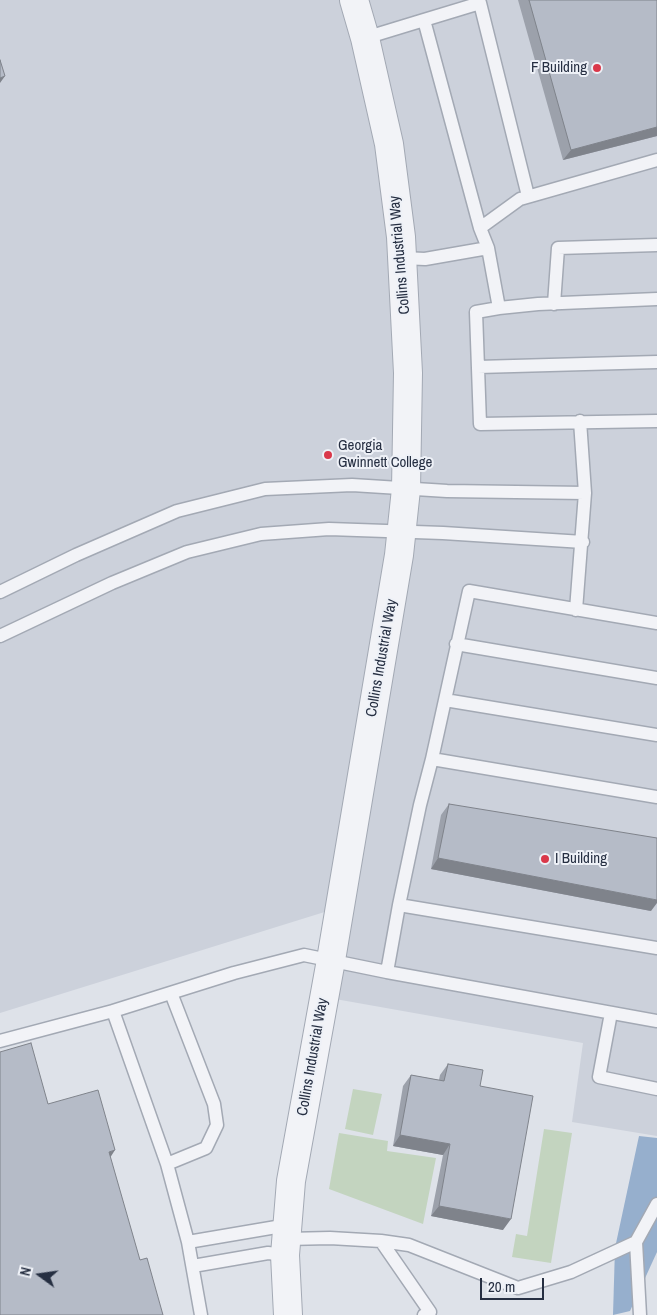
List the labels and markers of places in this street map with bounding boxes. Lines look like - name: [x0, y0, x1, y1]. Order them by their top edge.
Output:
- place label: F Building: [531, 59, 587, 77]
- marker: F Building: [591, 62, 603, 74]
- place label: Georgia Gwinnett College: [338, 437, 432, 472]
- marker: Georgia Gwinnett College: [322, 449, 334, 461]
- place label: I Building: [555, 850, 607, 868]
- marker: I Building: [539, 853, 551, 865]

